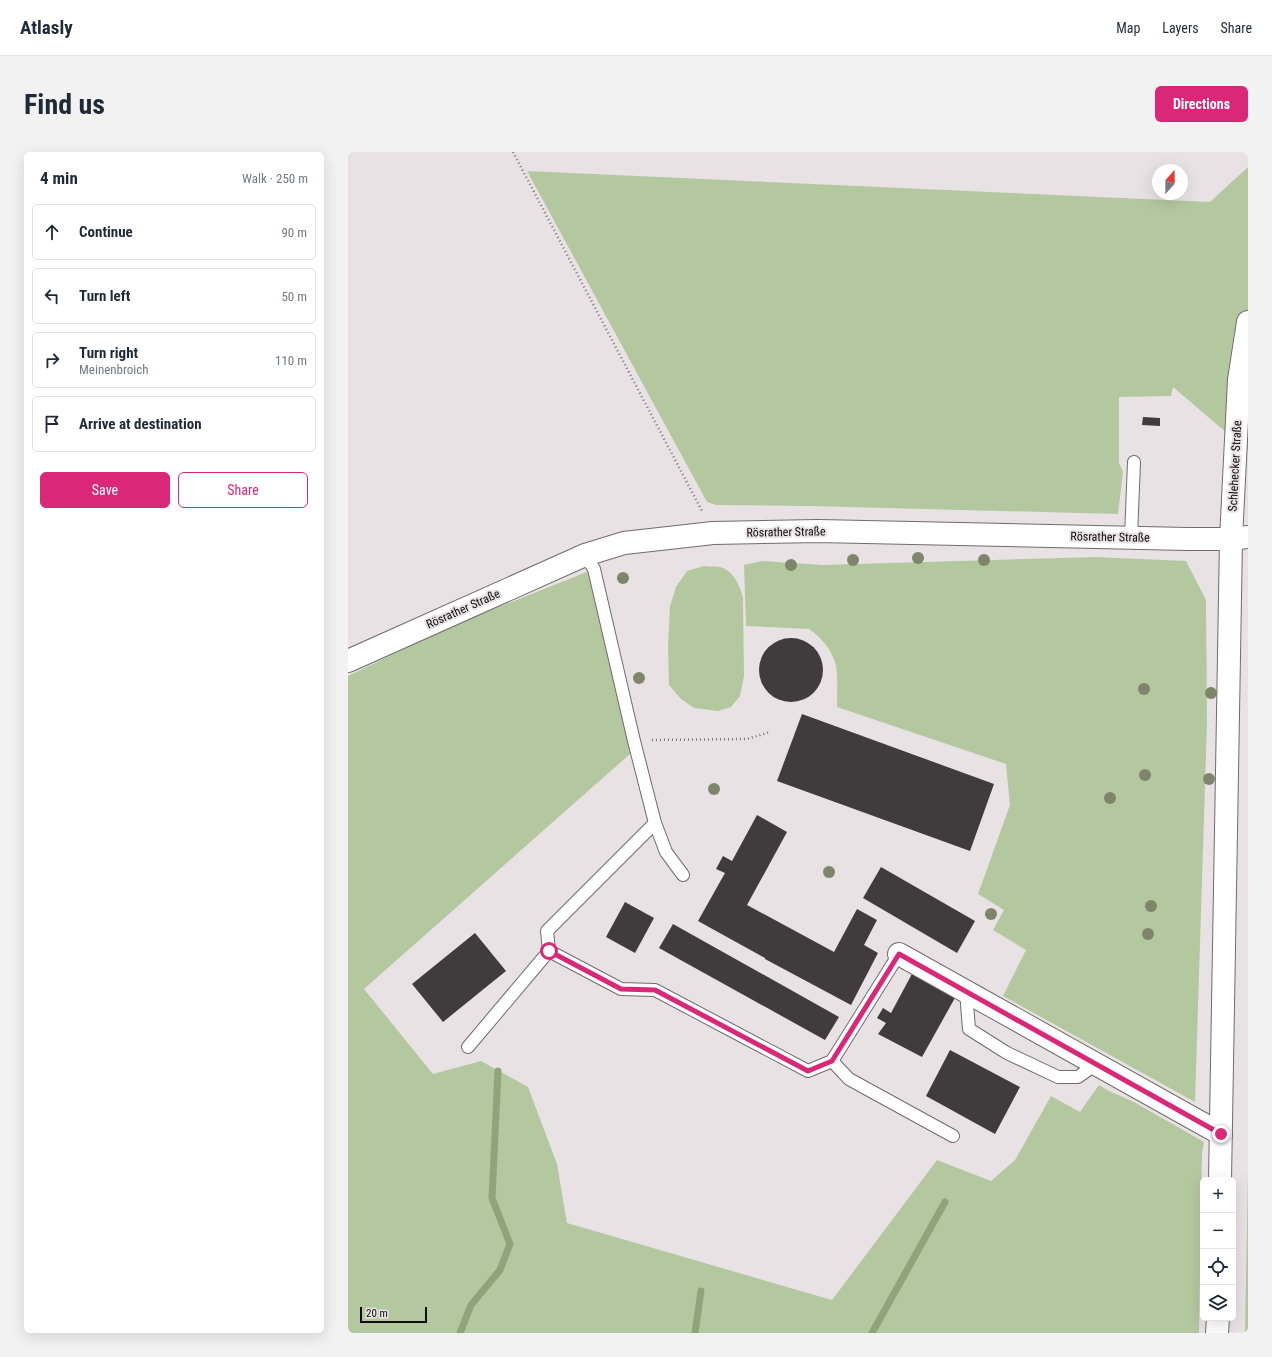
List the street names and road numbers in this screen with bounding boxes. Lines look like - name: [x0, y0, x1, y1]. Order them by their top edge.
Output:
- street label: Schlehecker Straße: [1226, 420, 1244, 512]
- street label: Rösrather Straße: [746, 524, 826, 540]
- street label: Rösrather Straße: [1070, 529, 1150, 545]
- street label: Rösrather Straße: [424, 586, 502, 632]

